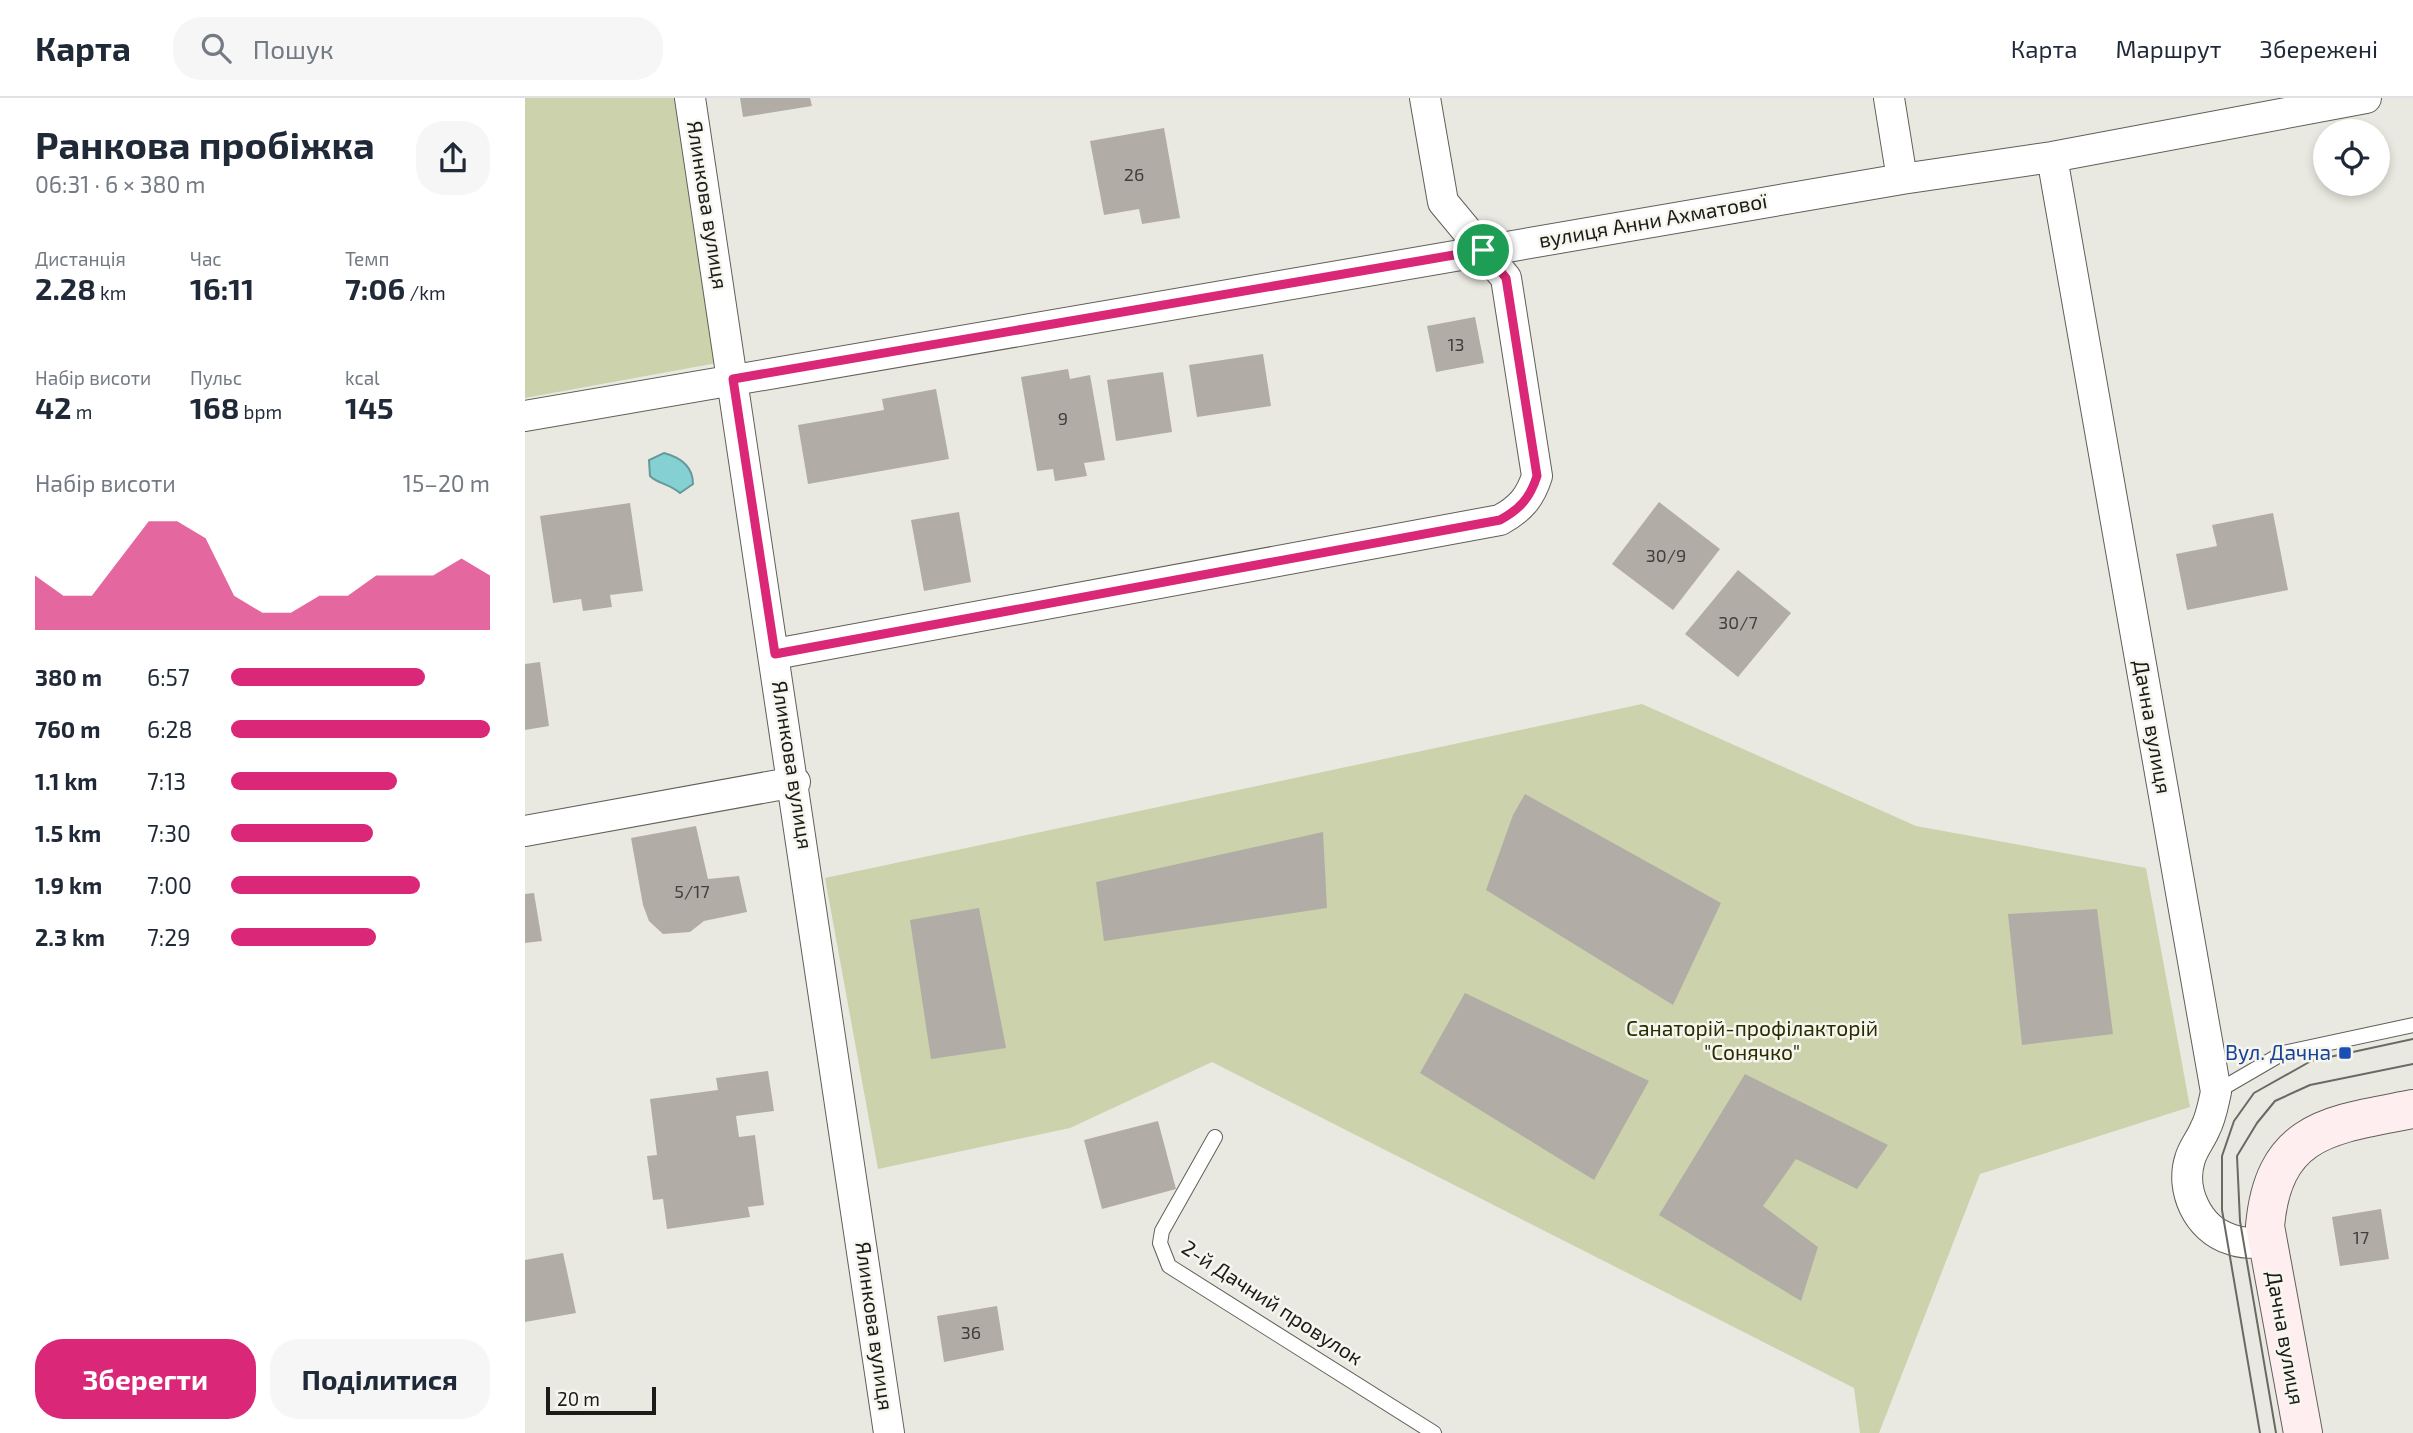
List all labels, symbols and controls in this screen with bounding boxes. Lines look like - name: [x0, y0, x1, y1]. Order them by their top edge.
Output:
- search box: [173, 17, 663, 80]
- text: Карта: [35, 28, 131, 68]
- icon: search: [197, 29, 235, 67]
- text: Пошук: [253, 33, 334, 64]
- text: Карта: [2011, 34, 2077, 63]
- text: Маршрут: [2115, 34, 2221, 63]
- text: Збережені: [2259, 34, 2378, 63]
- street label: Ялинкова вулиця: [682, 119, 734, 291]
- map controls: [2313, 119, 2390, 196]
- button: locate: [2313, 119, 2390, 196]
- text: Ранкова пробіжка: [35, 121, 375, 167]
- button: share: [416, 121, 490, 195]
- house number: 26: [1124, 163, 1144, 185]
- text: 06:31 · 6 × 380 m: [35, 170, 206, 198]
- street label: вулиця Анни Ахматової: [1536, 187, 1770, 253]
- pin: [1453, 220, 1513, 280]
- icon: arrive: [1464, 231, 1502, 269]
- text: Дистанція: [35, 247, 126, 270]
- text: Час: [190, 247, 222, 270]
- text: Темп: [345, 247, 389, 270]
- text: 2.28: [35, 270, 96, 306]
- text: 16:11: [190, 270, 254, 306]
- text: 7:06: [345, 270, 405, 306]
- text: km: [96, 281, 126, 304]
- text: /km: [405, 281, 446, 304]
- house number: 13: [1447, 333, 1465, 355]
- text: Набір висоти: [35, 366, 151, 389]
- text: Пульс: [190, 366, 242, 389]
- text: kcal: [345, 366, 380, 389]
- text: 42: [35, 389, 72, 425]
- text: 168: [190, 389, 239, 425]
- text: 145: [345, 389, 394, 425]
- text: m: [72, 400, 92, 423]
- text: bpm: [239, 400, 282, 423]
- house number: 9: [1058, 407, 1068, 429]
- text: Набір висоти: [35, 469, 176, 497]
- text: 15–20 m: [403, 469, 490, 497]
- house number: 30/9: [1646, 544, 1686, 566]
- house number: 30/7: [1718, 611, 1758, 633]
- street label: Дачна вулиця: [2128, 658, 2178, 796]
- text: 380 m: [35, 663, 102, 691]
- text: 6:57: [147, 663, 190, 691]
- street label: Ялинкова вулиця: [767, 679, 819, 851]
- text: 760 m: [35, 715, 100, 743]
- text: 6:28: [147, 715, 192, 743]
- text: 1.1 km: [35, 767, 98, 795]
- text: 7:13: [147, 767, 186, 795]
- text: 1.5 km: [35, 819, 101, 847]
- text: 7:30: [147, 819, 191, 847]
- text: 1.9 km: [35, 871, 102, 899]
- text: 7:00: [147, 871, 192, 899]
- house number: 5/17: [674, 880, 710, 902]
- text: 2.3 km: [35, 923, 105, 951]
- text: 7:29: [147, 923, 190, 951]
- park label: Санаторій-профілакторій "Сонячко": [1626, 1015, 1878, 1064]
- place label: Вул. Дачна: [2225, 1039, 2331, 1065]
- marker: Вул. Дачна: [2337, 1045, 2353, 1061]
- house number: 17: [2353, 1226, 2369, 1248]
- street label: 2-й Дачний провулок: [1177, 1234, 1368, 1370]
- street label: Ялинкова вулиця: [850, 1240, 900, 1412]
- street label: Дачна вулиця: [2261, 1269, 2311, 1407]
- house number: 36: [961, 1321, 981, 1343]
- button: Зберегти: [35, 1339, 256, 1419]
- button: Поділитися: [270, 1339, 490, 1419]
- scale bar: [546, 1384, 656, 1416]
- text: 20 m: [557, 1387, 600, 1410]

